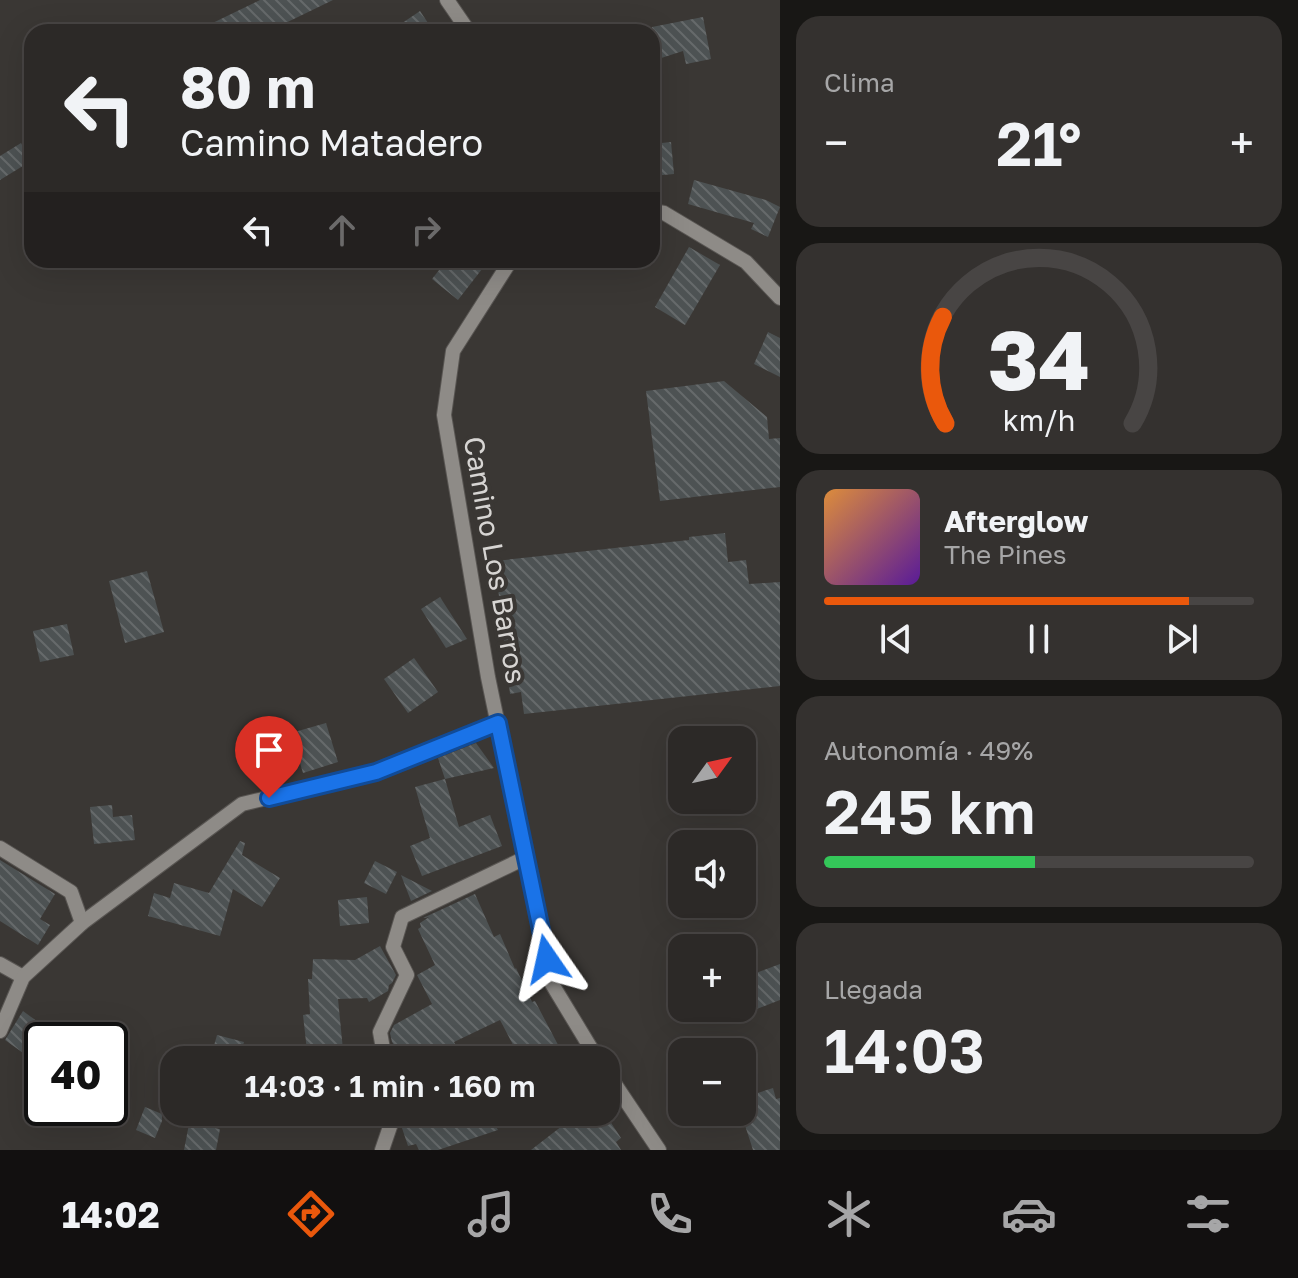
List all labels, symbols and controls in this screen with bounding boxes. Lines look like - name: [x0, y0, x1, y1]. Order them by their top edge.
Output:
- text: 80 m: [180, 53, 315, 120]
- icon: left: [48, 56, 152, 160]
- text: Clima: [824, 67, 895, 98]
- text: 21°: [996, 107, 1082, 179]
- text: −: [824, 116, 848, 169]
- text: +: [1230, 116, 1254, 169]
- text: Camino Matadero: [180, 121, 483, 164]
- icon: left: [236, 208, 280, 252]
- icon: ahead: [320, 208, 364, 252]
- icon: right: [404, 208, 448, 252]
- text: 34: [988, 308, 1090, 408]
- text: km/h: [1003, 403, 1075, 437]
- street label: Camino Los Barros: [458, 434, 533, 686]
- text: Afterglow: [944, 503, 1088, 539]
- text: The Pines: [944, 539, 1067, 570]
- icon: previous: [874, 617, 918, 661]
- icon: pause: [1017, 617, 1061, 661]
- icon: next: [1160, 617, 1204, 661]
- pin: [235, 716, 303, 798]
- north arrow: [668, 726, 756, 814]
- map controls: [668, 726, 756, 1126]
- icon: arrive: [247, 728, 291, 772]
- text: Autonomía · 49%: [824, 735, 1033, 766]
- text: 245 km: [824, 775, 1036, 847]
- button: sound: [668, 830, 756, 918]
- position arrow: [505, 917, 589, 1001]
- button: +: [668, 934, 756, 1022]
- text: Llegada: [824, 974, 923, 1005]
- text: 14:03: [824, 1014, 985, 1086]
- speed limit sign: 40: [24, 1022, 128, 1126]
- button: −: [668, 1038, 756, 1126]
- text: 14:03 · 1 min · 160 m: [244, 1068, 536, 1104]
- icon: directions: [283, 1186, 339, 1242]
- icon: music: [463, 1186, 519, 1242]
- icon: phone: [642, 1186, 698, 1242]
- icon: climate: [821, 1186, 877, 1242]
- icon: car: [1001, 1186, 1057, 1242]
- icon: filters: [1180, 1186, 1236, 1242]
- text: 14:02: [62, 1193, 160, 1236]

